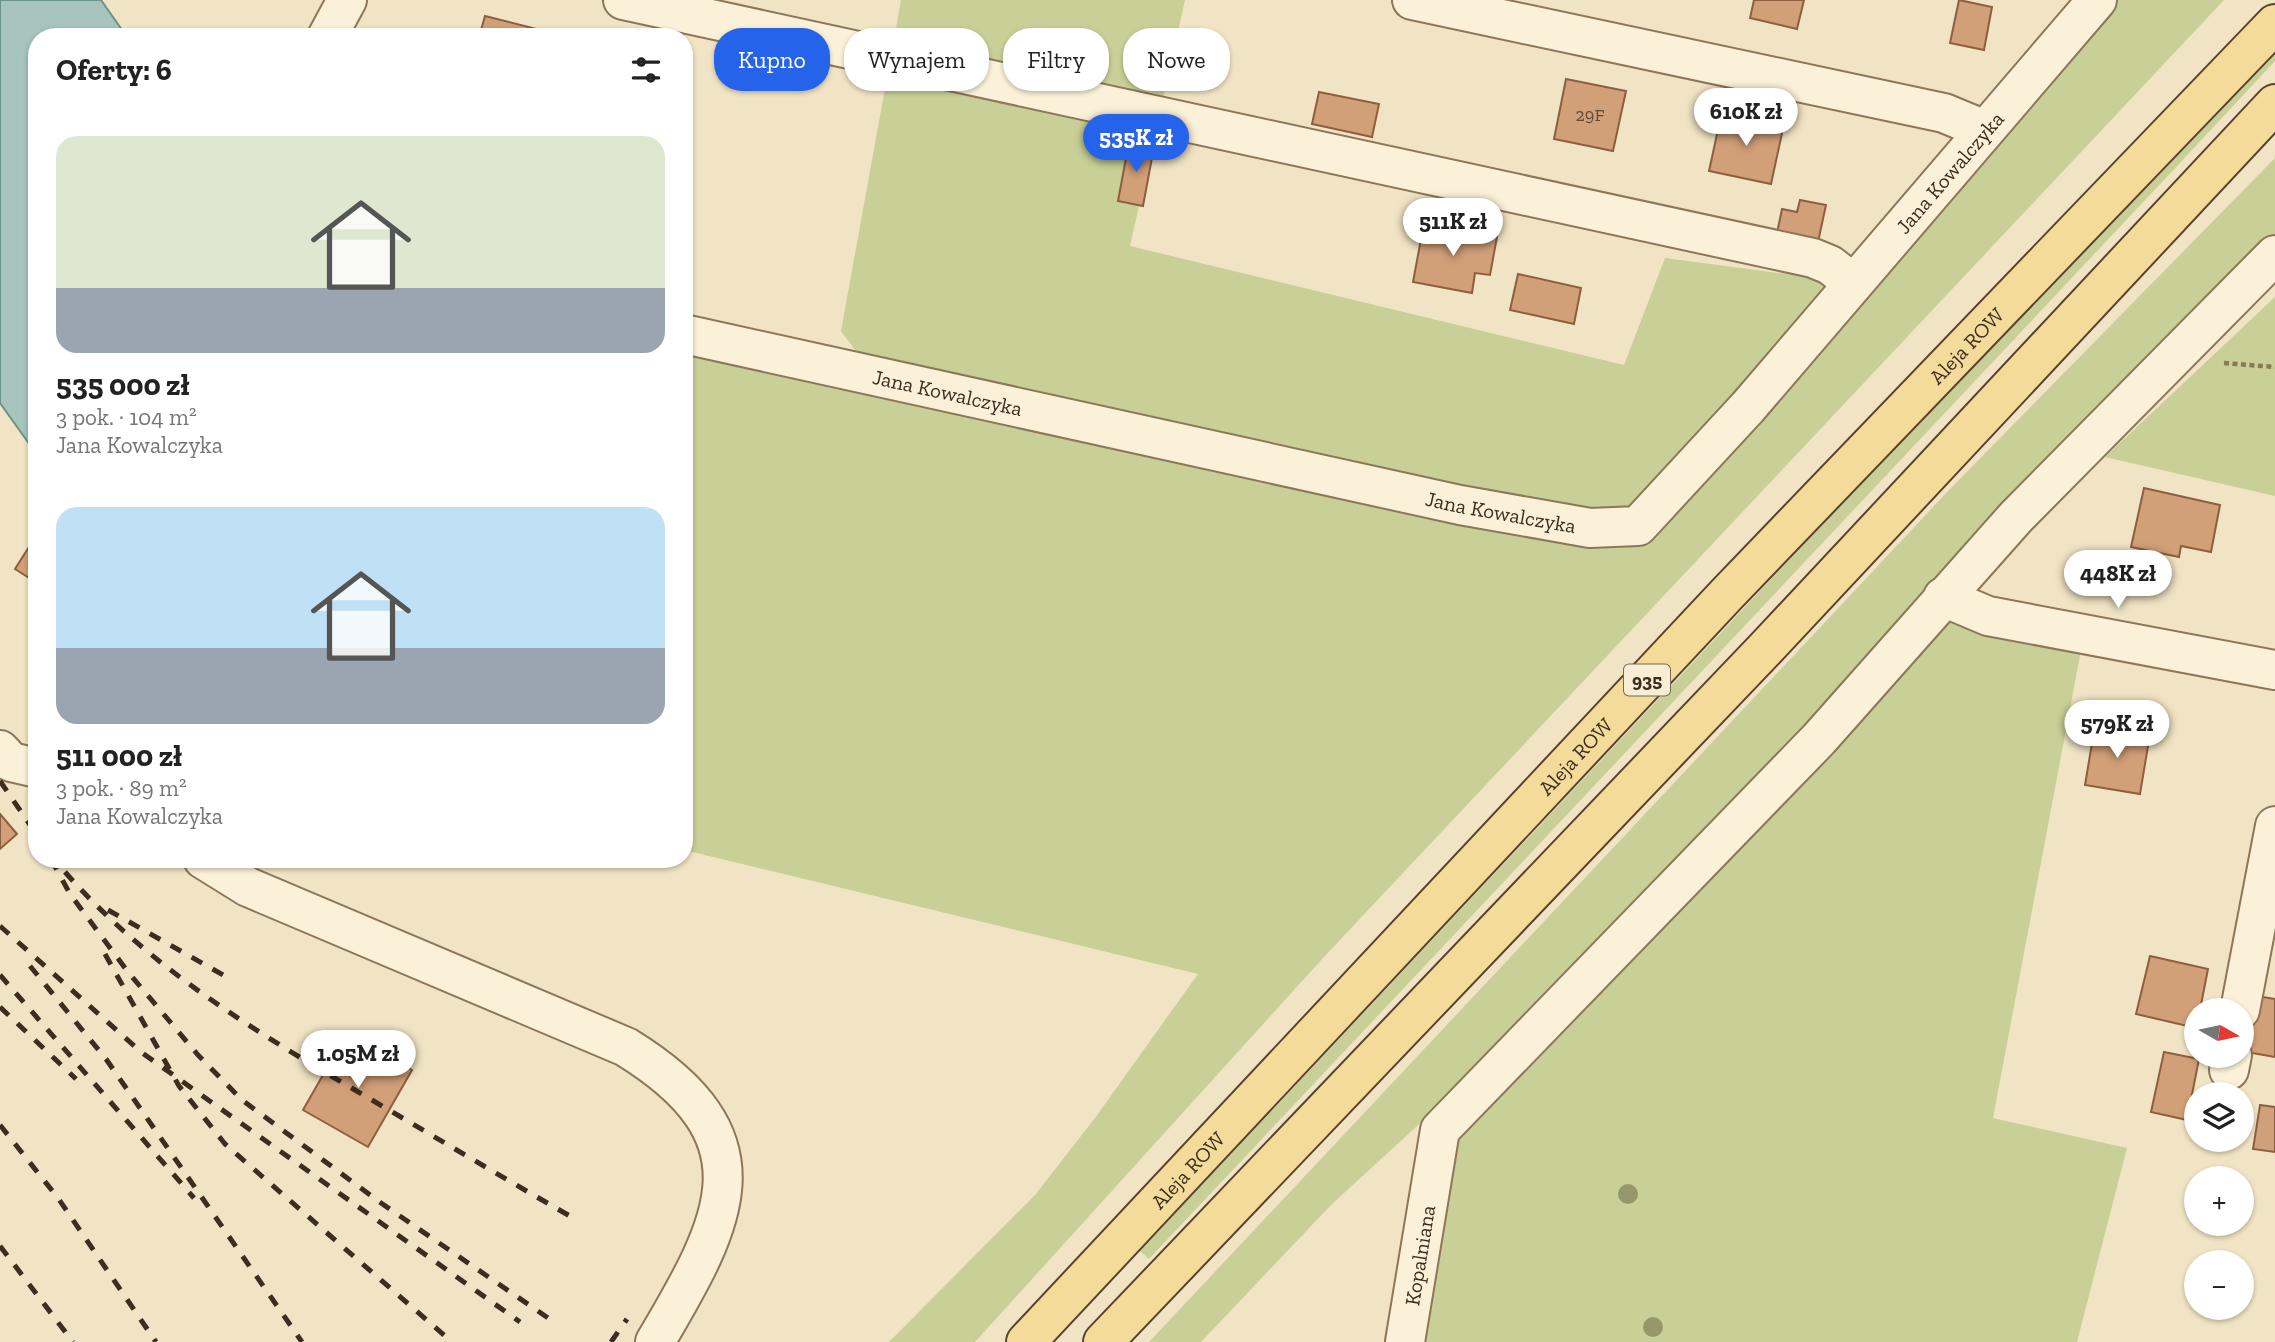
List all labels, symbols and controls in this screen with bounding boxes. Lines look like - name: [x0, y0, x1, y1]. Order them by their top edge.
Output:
- chip: Kupno: [714, 28, 830, 91]
- chip: Wynajem: [844, 28, 989, 91]
- chip: Filtry: [1003, 28, 1109, 91]
- chip: Nowe: [1123, 28, 1230, 91]
- icon: filters: [627, 51, 665, 89]
- text: Oferty: 6: [56, 52, 172, 88]
- pin: 610K zł: [1681, 88, 1811, 148]
- text: 610K zł: [1710, 97, 1782, 125]
- house number: 29F: [1576, 104, 1604, 126]
- street label: Jana Kowalczyka: [1890, 106, 2008, 238]
- pin: 535K zł: [1071, 114, 1201, 174]
- text: 535K zł: [1099, 123, 1173, 151]
- icon: home: [298, 182, 424, 308]
- pin: 511K zł: [1388, 198, 1518, 258]
- text: 511K zł: [1419, 207, 1487, 235]
- street label: Aleja ROW: [1923, 302, 2009, 389]
- street label: Jana Kowalczyka: [871, 363, 1025, 421]
- text: 535 000 zł: [56, 367, 189, 403]
- text: 3 pok. · 104 m²: [56, 403, 197, 431]
- text: Jana Kowalczyka: [56, 431, 223, 459]
- street label: Jana Kowalczyka: [1423, 485, 1578, 538]
- pin: 448K zł: [2053, 550, 2183, 610]
- icon: home: [298, 553, 424, 679]
- text: 448K zł: [2080, 559, 2156, 587]
- road number: 935: [1624, 664, 1670, 695]
- pin: 579K zł: [2052, 700, 2182, 760]
- text: 579K zł: [2080, 709, 2154, 737]
- street label: Aleja ROW: [1533, 712, 1618, 800]
- text: 511 000 zł: [56, 738, 182, 774]
- text: 3 pok. · 89 m²: [56, 774, 187, 802]
- text: Jana Kowalczyka: [56, 802, 223, 830]
- north arrow: [2184, 998, 2254, 1068]
- map controls: [2184, 998, 2254, 1320]
- pin: 1.05M zł: [286, 1030, 430, 1090]
- text: 1.05M zł: [317, 1039, 399, 1067]
- button: layers: [2184, 1082, 2254, 1152]
- street label: Aleja ROW: [1145, 1126, 1230, 1214]
- button: +: [2184, 1166, 2254, 1236]
- street label: Kopalniana: [1399, 1203, 1440, 1307]
- button: −: [2184, 1250, 2254, 1320]

